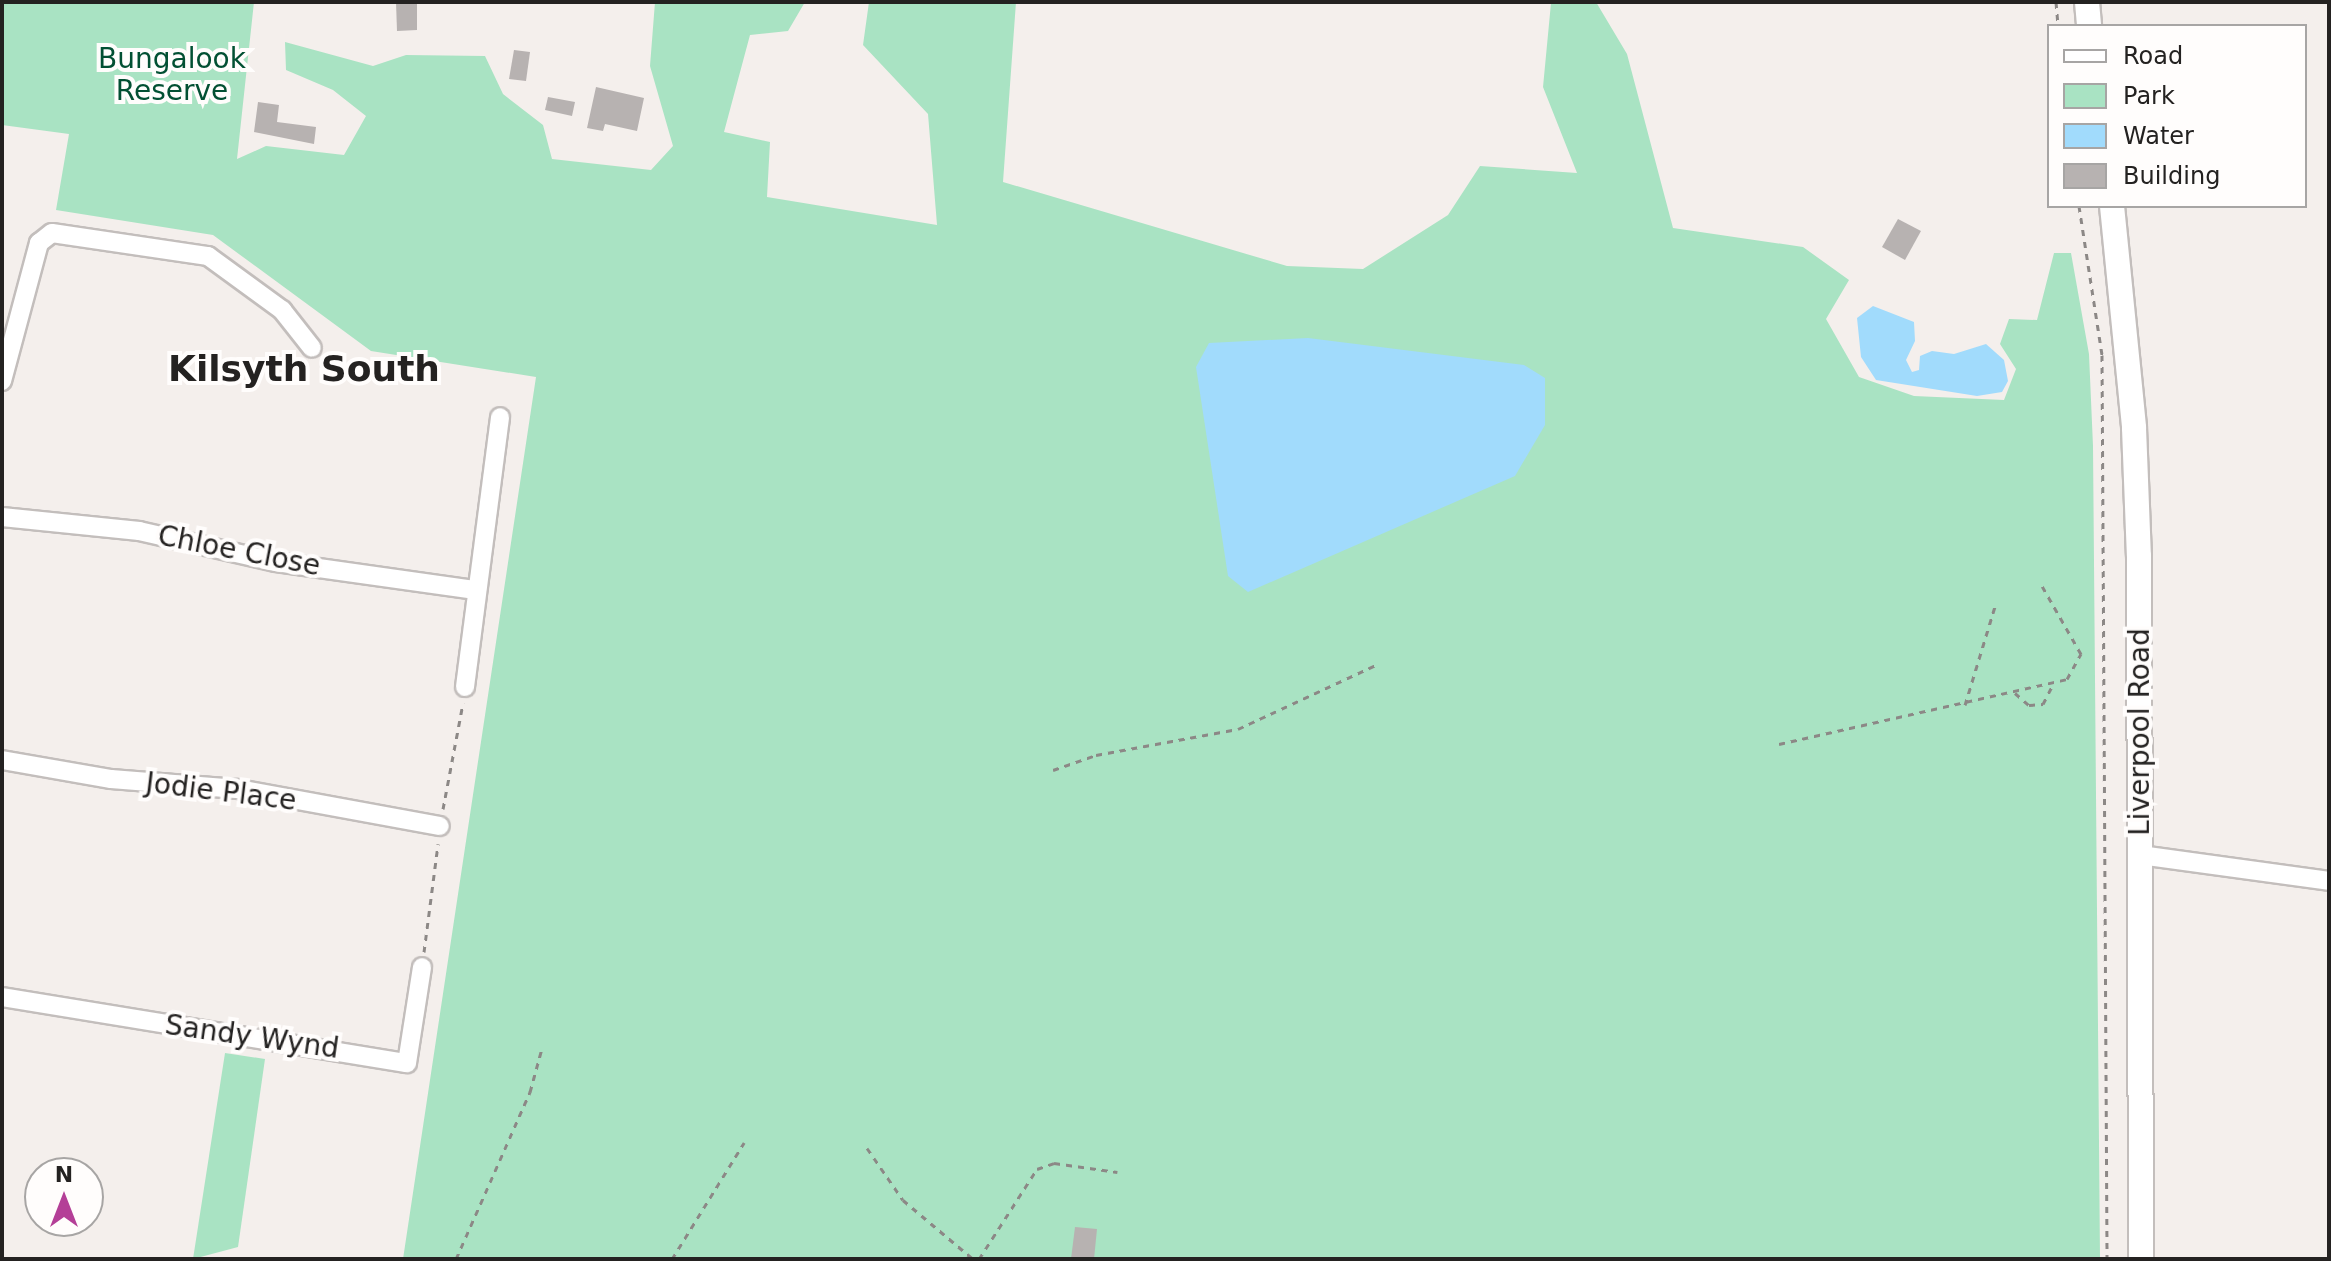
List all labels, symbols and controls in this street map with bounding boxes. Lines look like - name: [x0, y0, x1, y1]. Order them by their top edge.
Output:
- legend: [2047, 24, 2307, 208]
- park label: Bungalook Reserve: [98, 42, 246, 108]
- text: Road: [2123, 42, 2183, 70]
- text: Park: [2123, 82, 2175, 110]
- text: Water: [2123, 122, 2194, 150]
- text: Building: [2123, 162, 2220, 190]
- district label: Kilsyth South: [168, 347, 440, 391]
- street label: Chloe Close: [155, 519, 323, 583]
- street label: Liverpool Road: [2123, 628, 2157, 836]
- street label: Jodie Place: [144, 766, 298, 818]
- street label: Sandy Wynd: [163, 1008, 341, 1066]
- north arrow: [24, 1157, 104, 1237]
- text: N: [55, 1162, 73, 1187]

